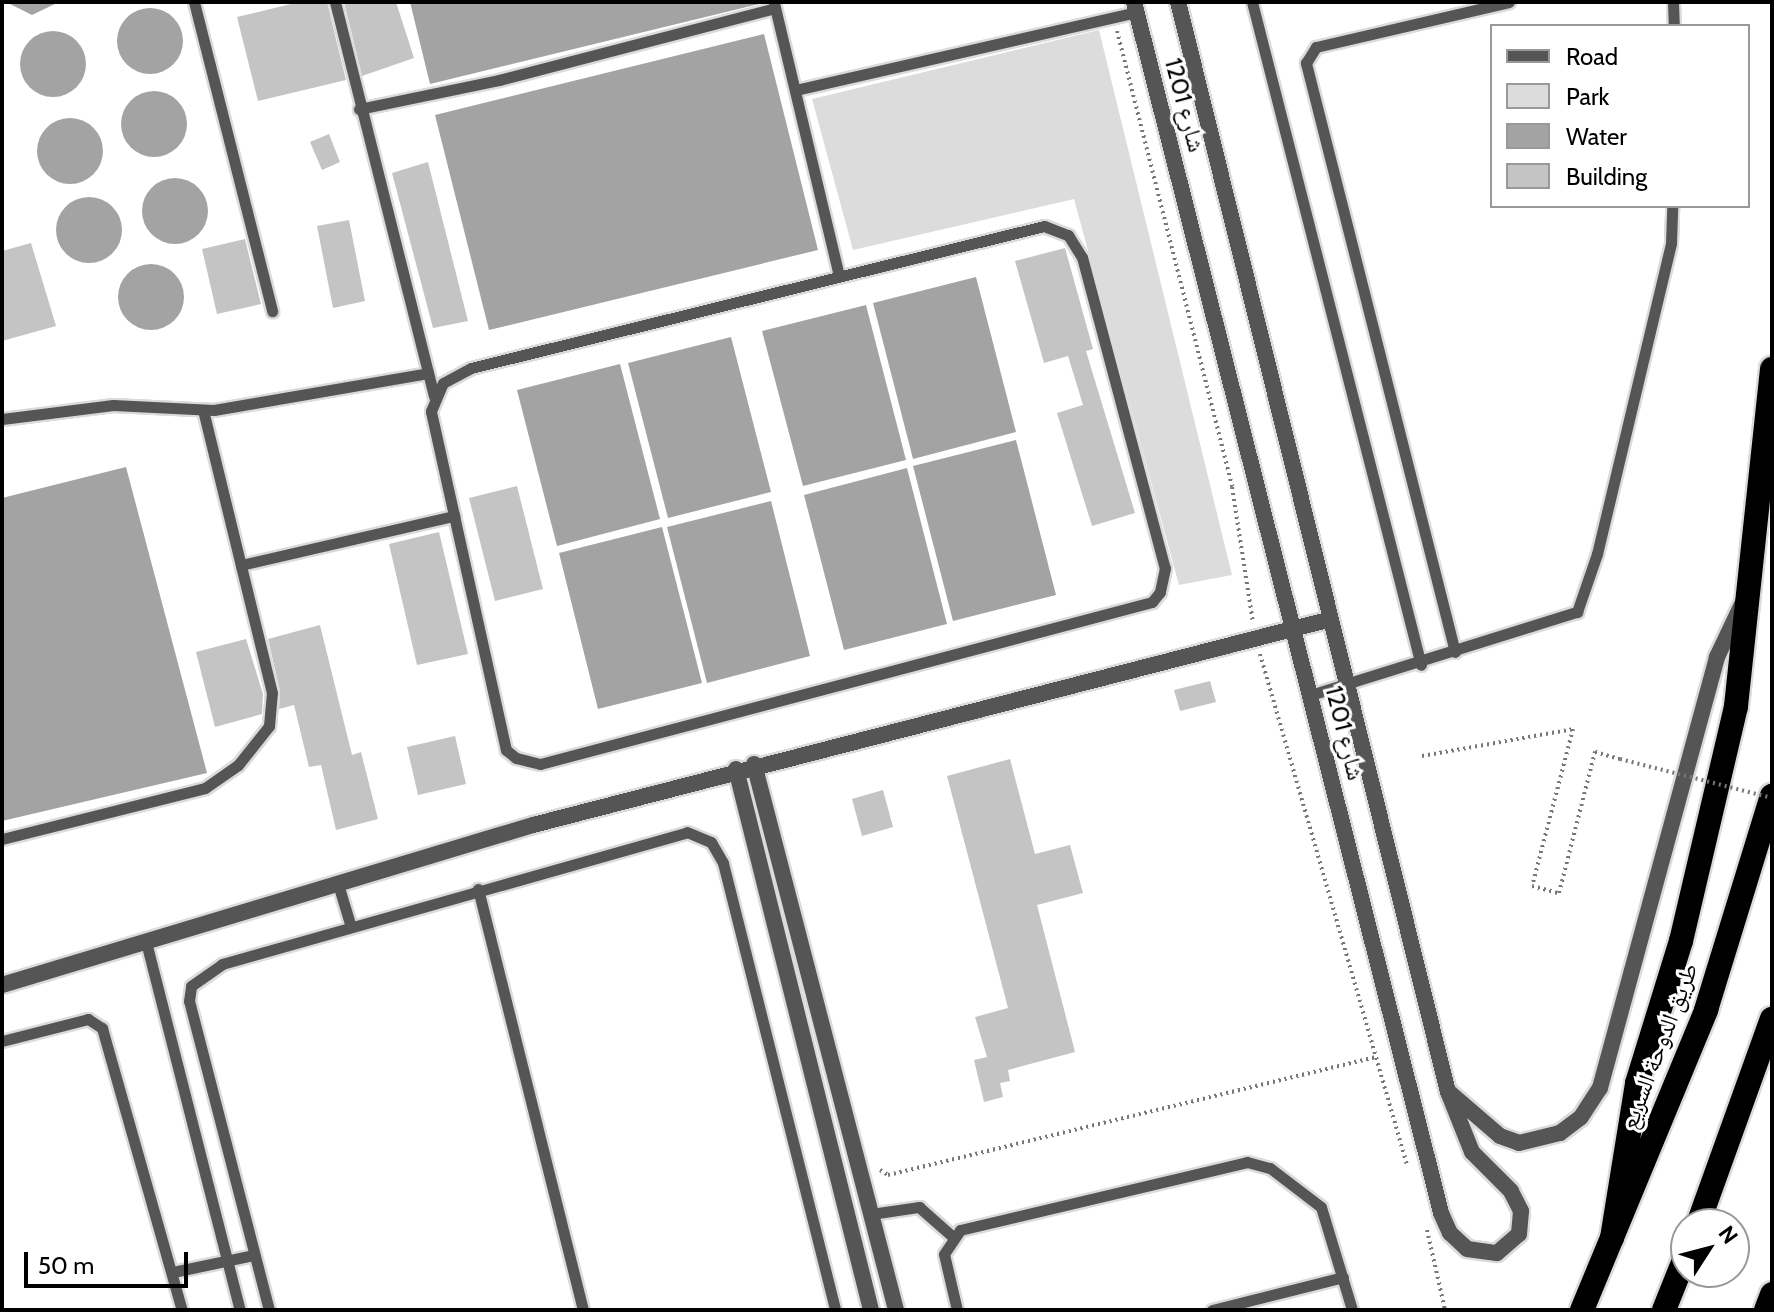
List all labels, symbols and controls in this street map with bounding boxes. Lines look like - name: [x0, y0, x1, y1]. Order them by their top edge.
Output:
- legend: [1490, 24, 1750, 208]
- text: Road: [1566, 42, 1618, 71]
- street label: شارع 1201: [1159, 55, 1211, 155]
- text: Park: [1566, 82, 1609, 111]
- text: Water: [1566, 122, 1627, 151]
- text: Building: [1566, 162, 1647, 191]
- street label: شارع 1201: [1319, 683, 1371, 783]
- street label: طريق الدوحة السريع: [1614, 959, 1704, 1133]
- north arrow: [1670, 1208, 1750, 1288]
- text: N: [1713, 1221, 1744, 1249]
- scale bar: [28, 1236, 192, 1286]
- text: 50 m: [38, 1251, 94, 1280]

